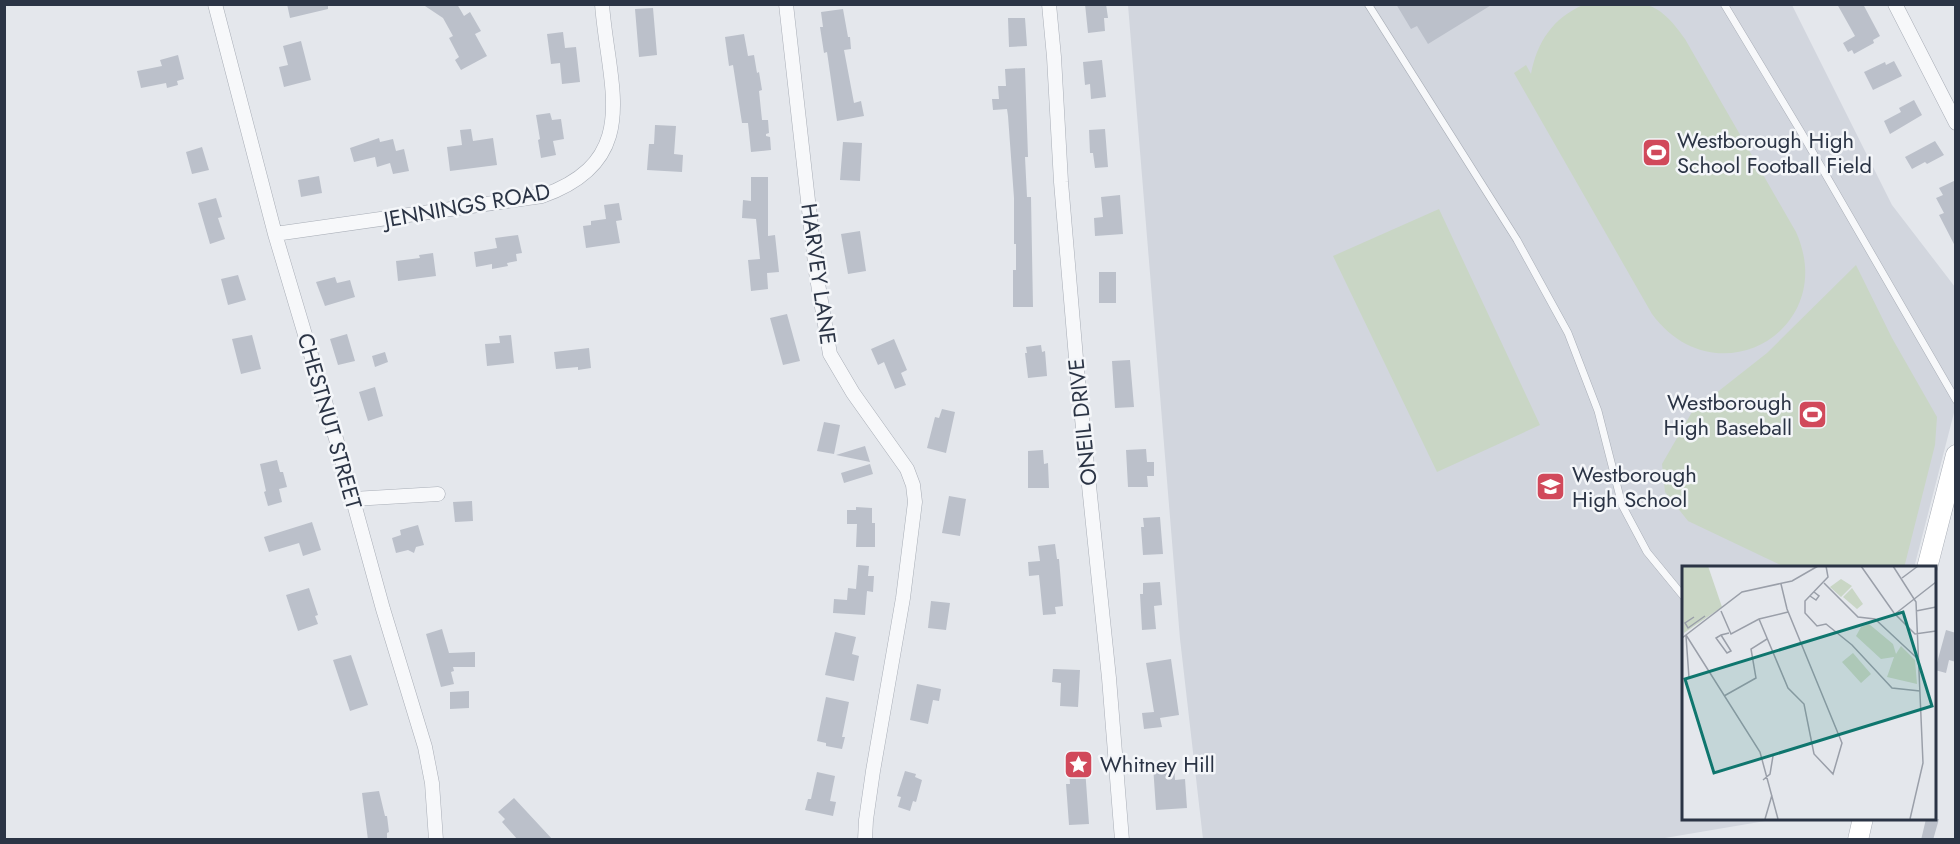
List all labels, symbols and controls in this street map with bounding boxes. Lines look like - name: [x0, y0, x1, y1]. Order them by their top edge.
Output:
- place label: Westborough High School Football Field: [1677, 124, 1872, 181]
- sports icon: Westborough High School Football Field: [1640, 137, 1672, 169]
- street label: JENNINGS ROAD: [378, 175, 553, 236]
- street label: HARVEY LANE: [793, 201, 845, 347]
- street label: CHESTNUT STREET: [290, 329, 371, 514]
- street label: ONEIL DRIVE: [1059, 357, 1105, 487]
- place label: Westborough High Baseball: [1664, 386, 1792, 443]
- sports icon: Westborough High Baseball: [1797, 399, 1829, 431]
- place label: Westborough High School: [1572, 458, 1697, 515]
- school or university icon: Westborough High School: [1535, 471, 1567, 503]
- inset map: [1682, 566, 1936, 820]
- place icon: Whitney Hill: [1063, 748, 1095, 780]
- place label: Whitney Hill: [1100, 748, 1215, 780]

